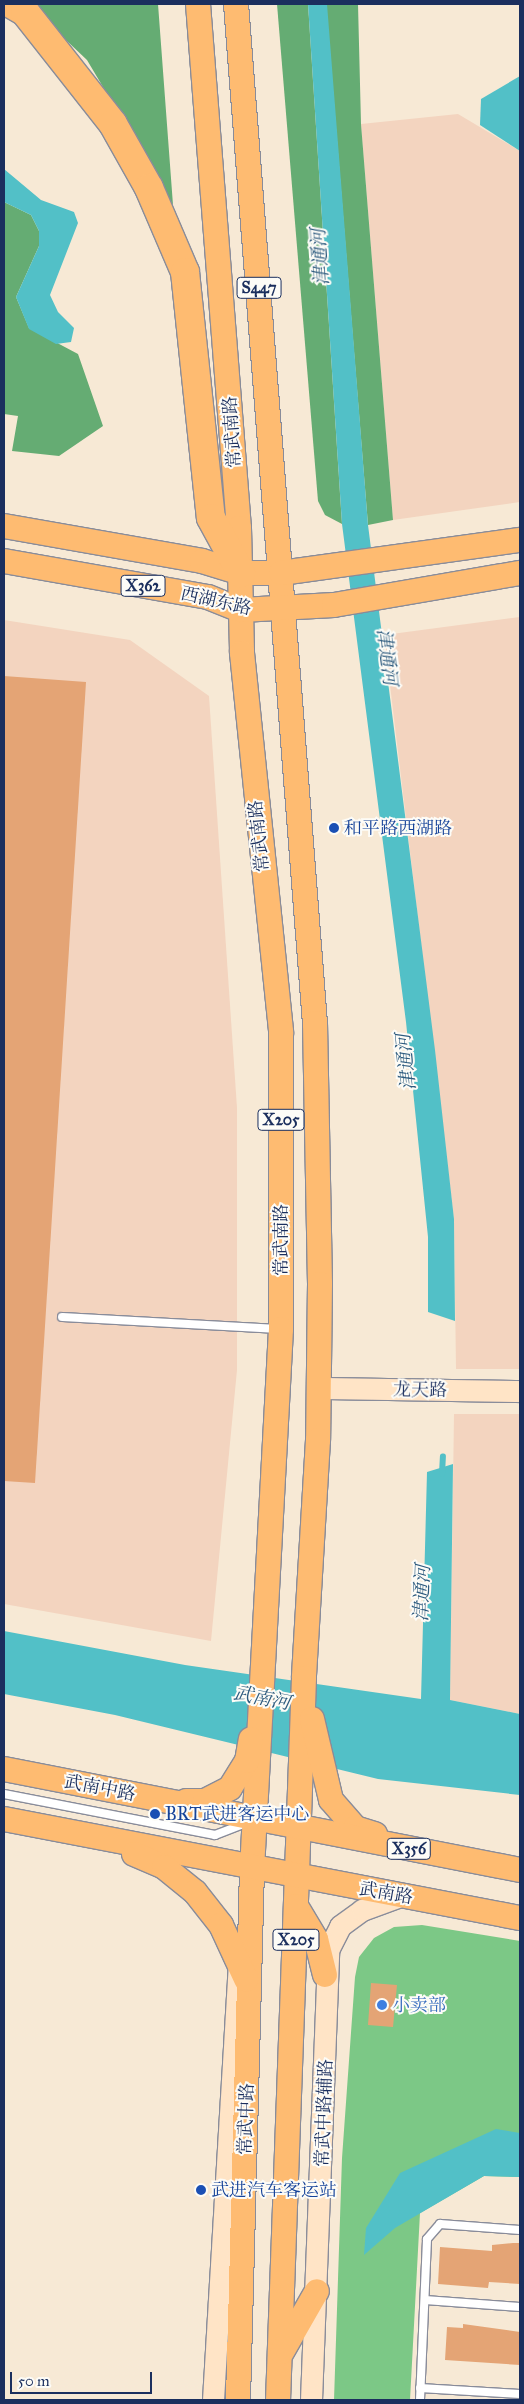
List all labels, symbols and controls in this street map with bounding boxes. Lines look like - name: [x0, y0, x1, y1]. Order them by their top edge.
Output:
- water label: 津通河: [307, 228, 333, 286]
- road number: S447: [236, 274, 282, 302]
- street label: 常武南路: [219, 395, 245, 469]
- road number: X362: [120, 572, 166, 600]
- street label: 西湖东路: [178, 582, 254, 620]
- water label: 津通河: [372, 627, 402, 687]
- street label: 常武南路: [244, 799, 274, 873]
- place label: 和平路西湖路: [344, 817, 452, 839]
- marker: 和平路西湖路: [328, 822, 340, 834]
- water label: 津通河: [392, 1032, 420, 1092]
- road number: X205: [257, 1106, 305, 1134]
- street label: 常武南路: [270, 1204, 292, 1276]
- street label: 龙天路: [393, 1379, 447, 1401]
- water label: 津通河: [410, 1564, 434, 1622]
- water label: 武南河: [232, 1681, 292, 1715]
- street label: 武南中路: [63, 1771, 137, 1805]
- place label: BRT武进客运中心: [165, 1803, 310, 1825]
- marker: BRT武进客运中心: [149, 1808, 161, 1820]
- road number: X356: [386, 1836, 432, 1862]
- street label: 武南路: [358, 1878, 414, 1908]
- road number: X205: [272, 1926, 320, 1954]
- place label: 小卖部: [392, 1994, 446, 2016]
- marker: 小卖部: [376, 1999, 388, 2011]
- street label: 常武中路辅路: [311, 2059, 337, 2167]
- street label: 常武中路: [234, 2083, 258, 2155]
- place label: 武进汽车客运站: [211, 2179, 337, 2201]
- marker: 武进汽车客运站: [195, 2184, 207, 2196]
- scale bar: [12, 2362, 155, 2394]
- text: 50 m: [18, 2372, 50, 2390]

